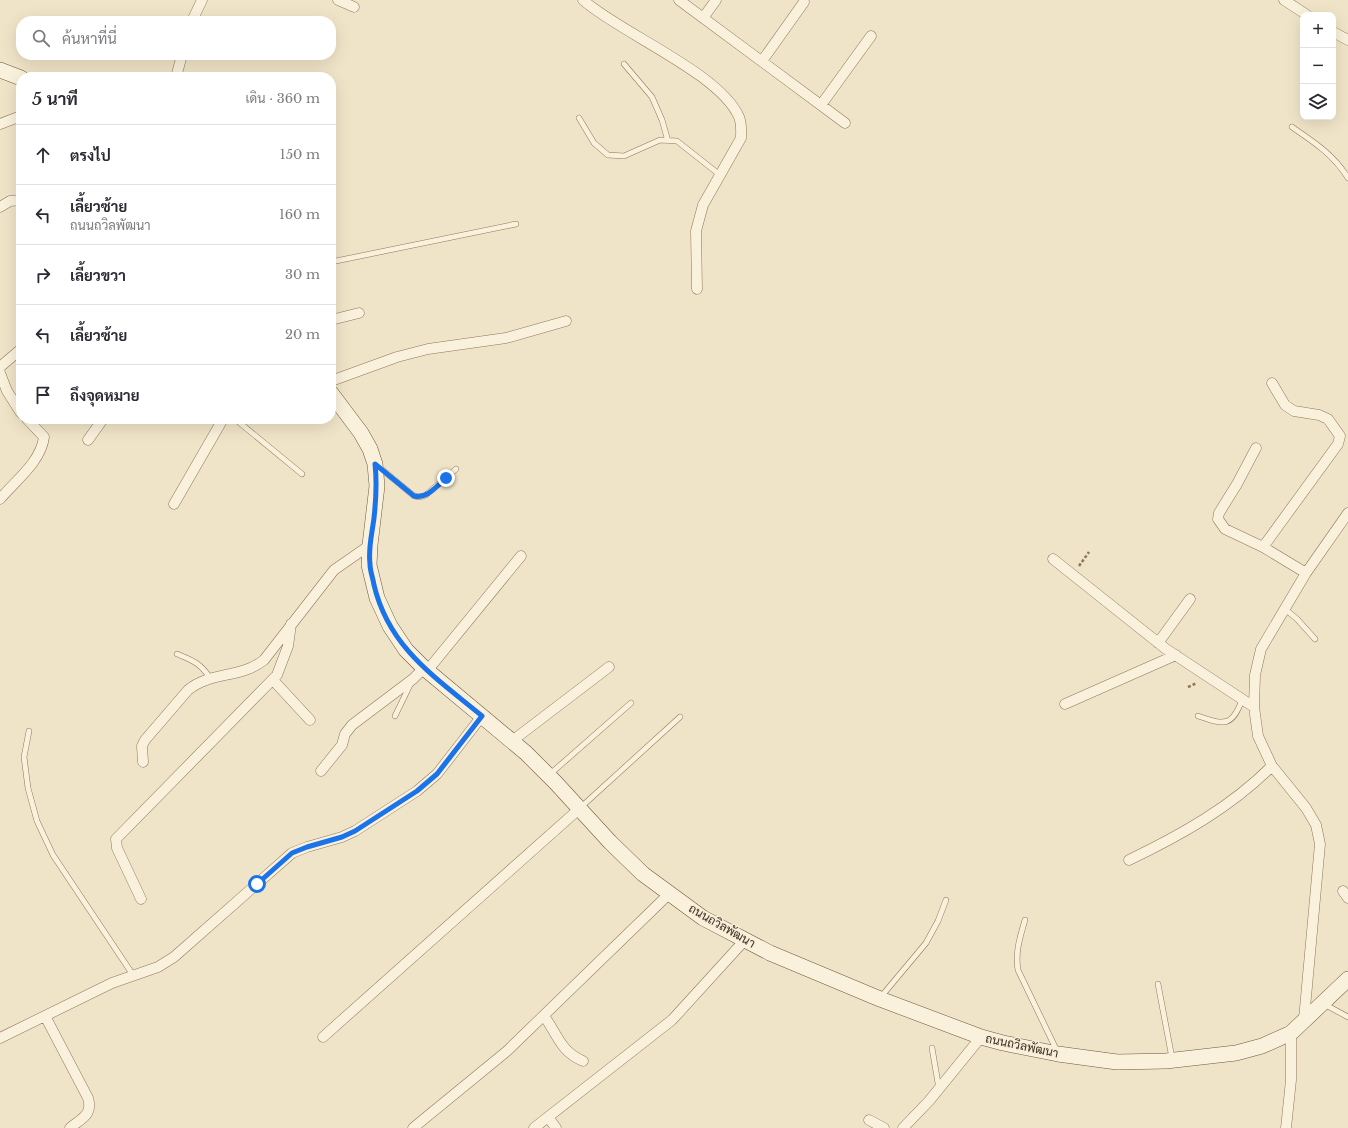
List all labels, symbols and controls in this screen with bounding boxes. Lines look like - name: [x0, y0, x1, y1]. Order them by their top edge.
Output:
- map controls: [1300, 12, 1336, 120]
- button: +: [1300, 12, 1336, 48]
- search box: [16, 16, 336, 60]
- icon: search: [30, 27, 52, 49]
- text: ค้นหาที่นี่: [62, 29, 117, 48]
- button: −: [1300, 48, 1336, 84]
- button: layers: [1300, 84, 1336, 120]
- text: 5 นาที: [32, 89, 78, 110]
- text: เดิน · 360 m: [245, 90, 320, 107]
- icon: ahead: [32, 144, 54, 166]
- text: ตรงไป: [70, 146, 111, 165]
- text: 150 m: [280, 146, 320, 163]
- text: เลี้ยวซ้าย: [70, 197, 127, 216]
- icon: left: [32, 204, 54, 226]
- text: 160 m: [279, 206, 320, 223]
- text: ถนนถวิลพัฒนา: [70, 217, 151, 234]
- icon: right: [32, 264, 54, 286]
- text: เลี้ยวขวา: [70, 266, 126, 285]
- text: 30 m: [285, 266, 320, 283]
- icon: left: [32, 324, 54, 346]
- text: เลี้ยวซ้าย: [70, 326, 127, 345]
- text: 20 m: [285, 326, 320, 343]
- icon: arrive: [32, 384, 54, 406]
- text: ถึงจุดหมาย: [70, 386, 140, 405]
- route end: [437, 469, 455, 487]
- route start: [248, 875, 266, 893]
- street label: ถนนถวิลพัฒนา: [686, 900, 758, 951]
- street label: ถนนถวิลพัฒนา: [984, 1030, 1060, 1061]

